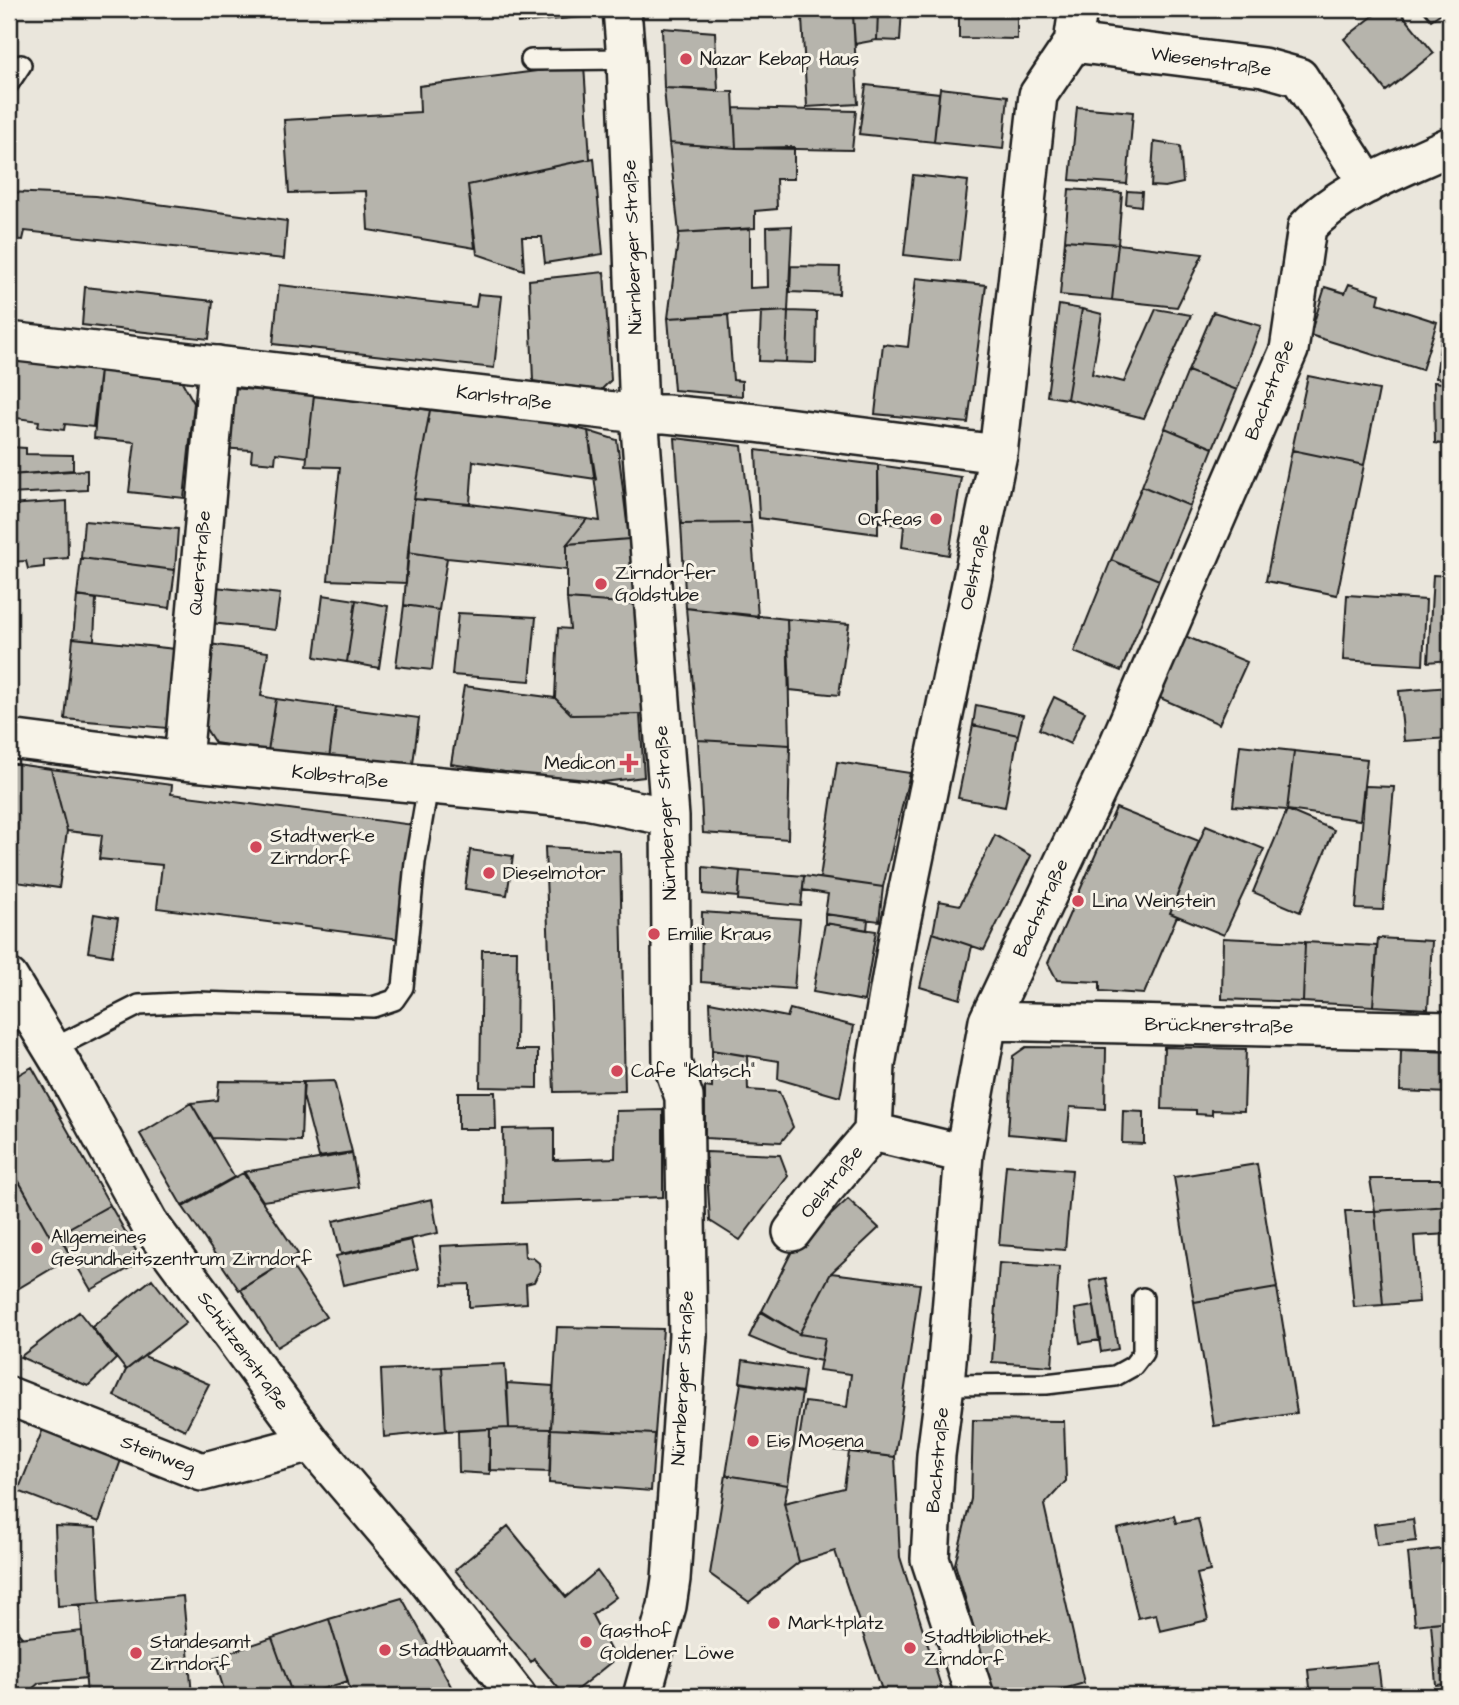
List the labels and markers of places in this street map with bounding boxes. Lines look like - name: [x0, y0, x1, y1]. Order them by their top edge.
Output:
- place label: Nazar Kebap Haus: [700, 46, 859, 73]
- marker: Nazar Kebap Haus: [678, 51, 694, 67]
- place label: Orfeas: [858, 506, 922, 533]
- marker: Orfeas: [928, 511, 944, 527]
- place label: Zirndorfer Goldstube: [615, 560, 716, 609]
- marker: Zirndorfer Goldstube: [593, 576, 609, 592]
- place label: Medicon: [544, 750, 615, 777]
- marker: Medicon: [621, 755, 637, 771]
- place label: Stadtwerke Zirndorf: [270, 823, 375, 872]
- marker: Stadtwerke Zirndorf: [248, 839, 264, 855]
- place label: Dieselmotor: [503, 860, 606, 887]
- marker: Dieselmotor: [481, 865, 497, 881]
- place label: Lina Weinstein: [1092, 888, 1215, 915]
- marker: Lina Weinstein: [1070, 893, 1086, 909]
- place label: Emilie Kraus: [668, 921, 772, 948]
- marker: Emilie Kraus: [646, 926, 662, 942]
- place label: Cafe "Klatsch": [631, 1058, 755, 1085]
- marker: Cafe "Klatsch": [609, 1063, 625, 1079]
- place label: Allgemeines Gesundheitszentrum Zirndorf: [51, 1224, 313, 1273]
- marker: Allgemeines Gesundheitszentrum Zirndorf: [29, 1240, 45, 1256]
- place label: Eis Mosena: [767, 1428, 864, 1455]
- marker: Eis Mosena: [745, 1433, 761, 1449]
- place label: Marktplatz: [788, 1610, 884, 1637]
- marker: Marktplatz: [766, 1615, 782, 1631]
- place label: Gasthof Goldener Löwe: [600, 1618, 734, 1667]
- place label: Stadtbibliothek Zirndorf: [924, 1624, 1051, 1673]
- place label: Standesamt Zirndorf: [150, 1629, 251, 1678]
- marker: Gasthof Goldener Löwe: [578, 1634, 594, 1650]
- place label: Stadtbauamt: [399, 1637, 508, 1664]
- marker: Stadtbibliothek Zirndorf: [902, 1640, 918, 1656]
- marker: Stadtbauamt: [377, 1642, 393, 1658]
- marker: Standesamt Zirndorf: [128, 1645, 144, 1661]

